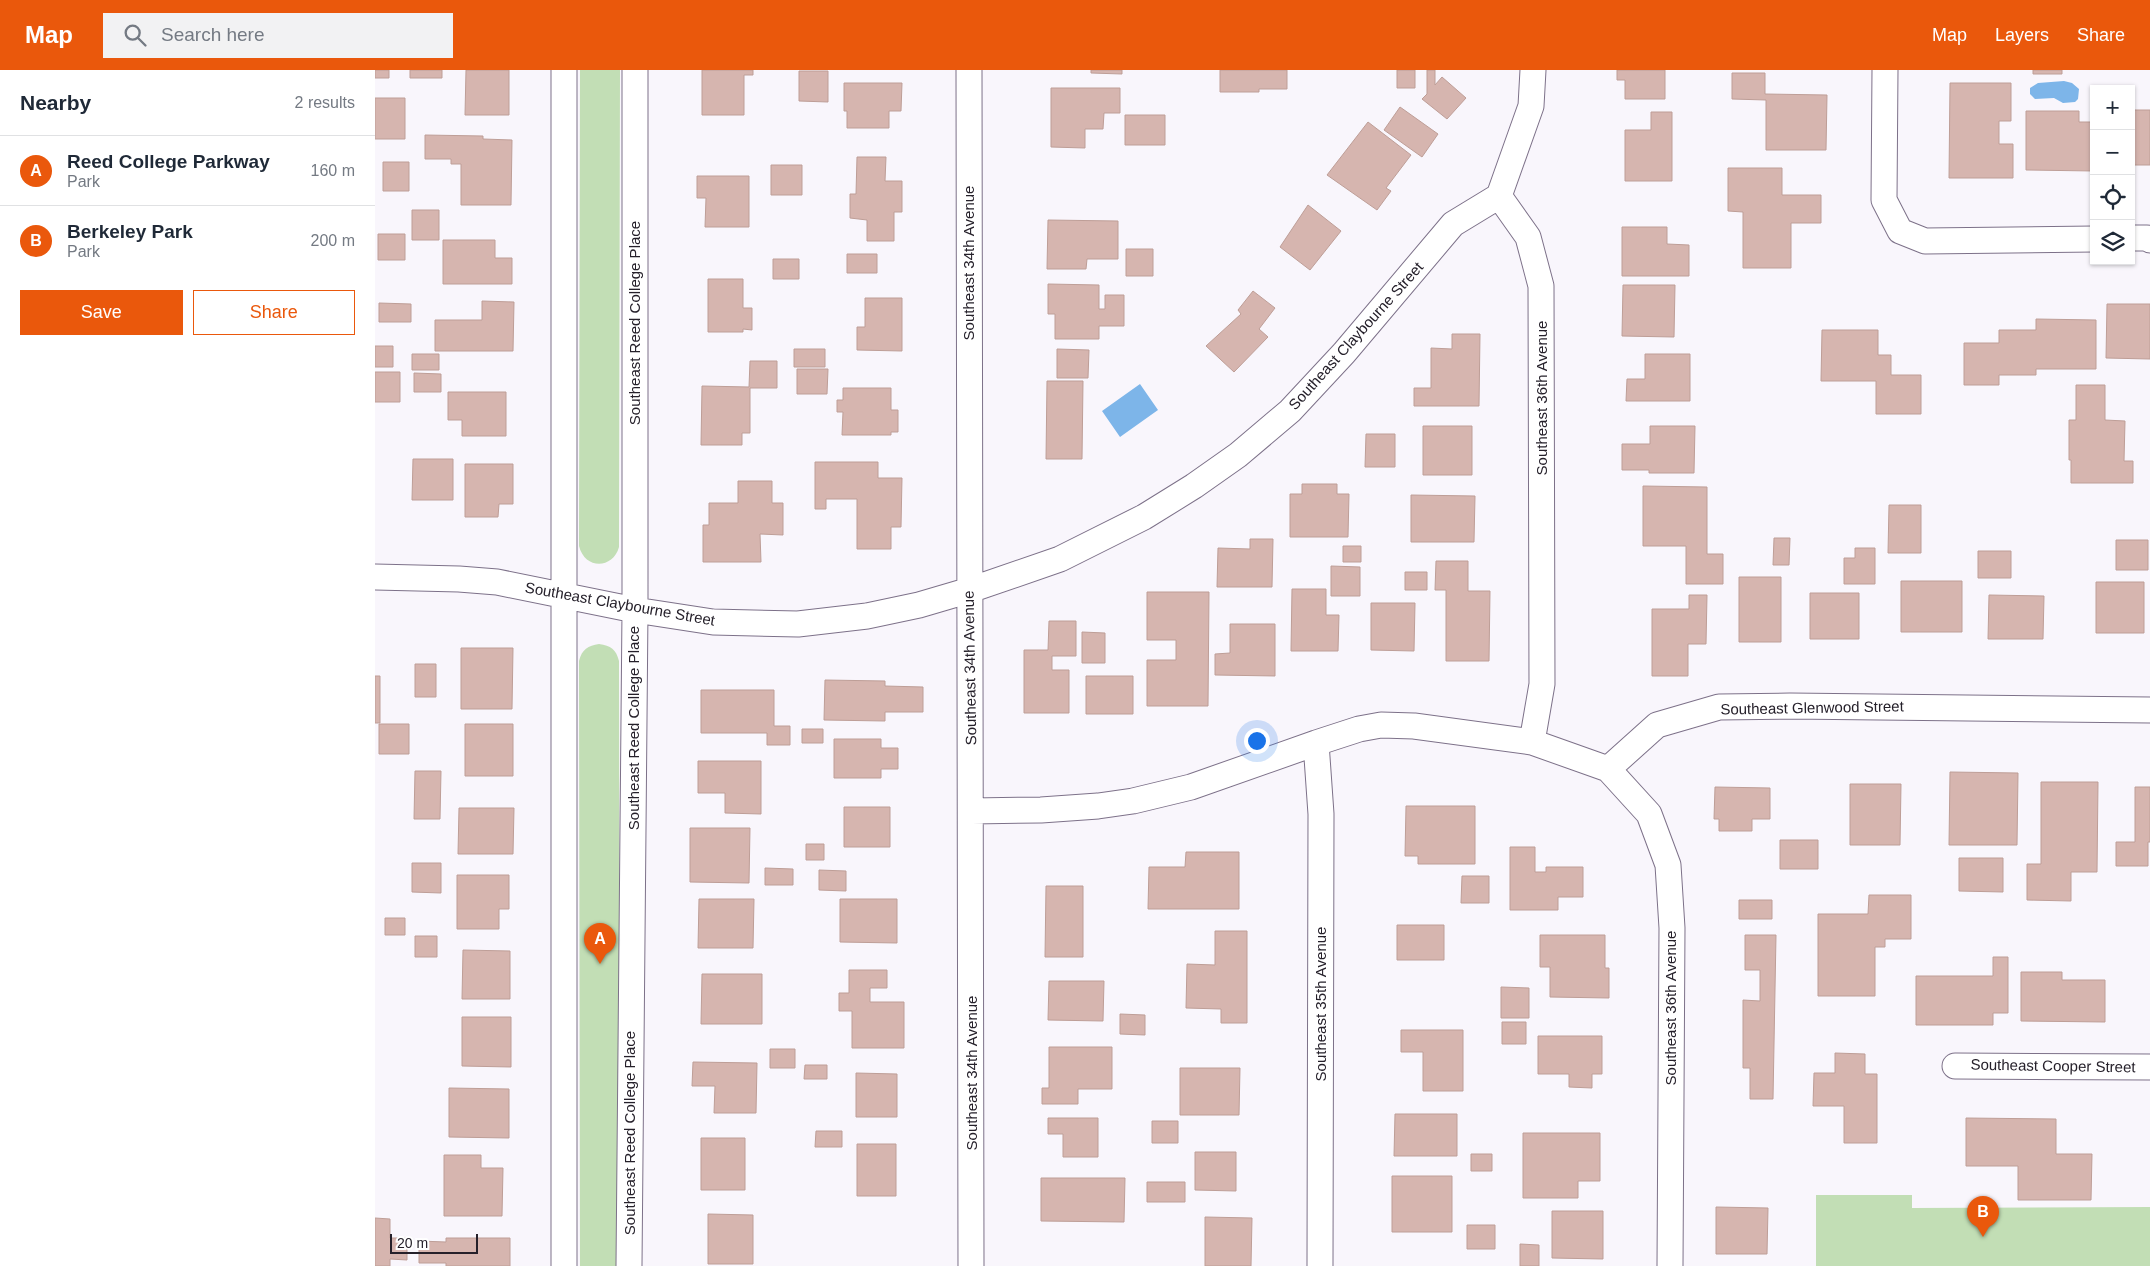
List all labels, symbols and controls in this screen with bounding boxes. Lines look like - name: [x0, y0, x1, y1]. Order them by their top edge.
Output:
- search box: [103, 13, 453, 58]
- text: Map: [25, 21, 73, 48]
- icon: search: [121, 21, 149, 49]
- text: Search here: [161, 24, 265, 45]
- text: Map: [1932, 25, 1967, 45]
- text: Layers: [1995, 25, 2049, 45]
- text: Share: [2077, 25, 2125, 45]
- map controls: [2090, 85, 2135, 265]
- button: +: [2090, 85, 2135, 130]
- text: Nearby: [20, 91, 91, 114]
- text: 2 results: [295, 94, 355, 111]
- button: −: [2090, 130, 2135, 175]
- text: Reed College Parkway: [67, 151, 270, 172]
- text: A: [30, 162, 42, 179]
- text: 160 m: [311, 162, 355, 179]
- text: Park: [67, 173, 100, 190]
- button: locate: [2090, 175, 2135, 220]
- street label: Southeast 34th Avenue: [960, 186, 977, 340]
- button: layers: [2090, 220, 2135, 265]
- text: Berkeley Park: [67, 221, 193, 242]
- street label: Southeast Reed College Place: [626, 221, 643, 425]
- text: B: [30, 232, 42, 249]
- text: 200 m: [311, 232, 355, 249]
- text: Park: [67, 243, 100, 260]
- street label: Southeast Claybourne Street: [1285, 258, 1427, 413]
- button: Save: [20, 290, 183, 335]
- button: Share: [193, 290, 355, 335]
- street label: Southeast 36th Avenue: [1533, 321, 1550, 475]
- street label: Southeast Claybourne Street: [524, 578, 717, 629]
- street label: Southeast 34th Avenue: [960, 590, 979, 746]
- street label: Southeast Reed College Place: [625, 626, 642, 830]
- street label: Southeast Glenwood Street: [1720, 697, 1905, 718]
- your location: [1244, 728, 1270, 754]
- pin: A: [584, 923, 616, 964]
- street label: Southeast 35th Avenue: [1312, 927, 1329, 1081]
- street label: Southeast 36th Avenue: [1662, 931, 1679, 1085]
- street label: Southeast 34th Avenue: [963, 996, 980, 1150]
- street label: Southeast Reed College Place: [621, 1031, 638, 1235]
- street label: Southeast Cooper Street: [1970, 1056, 2137, 1075]
- pin: B: [1967, 1196, 1999, 1237]
- scale bar: [390, 1231, 477, 1254]
- text: 20 m: [397, 1235, 428, 1251]

